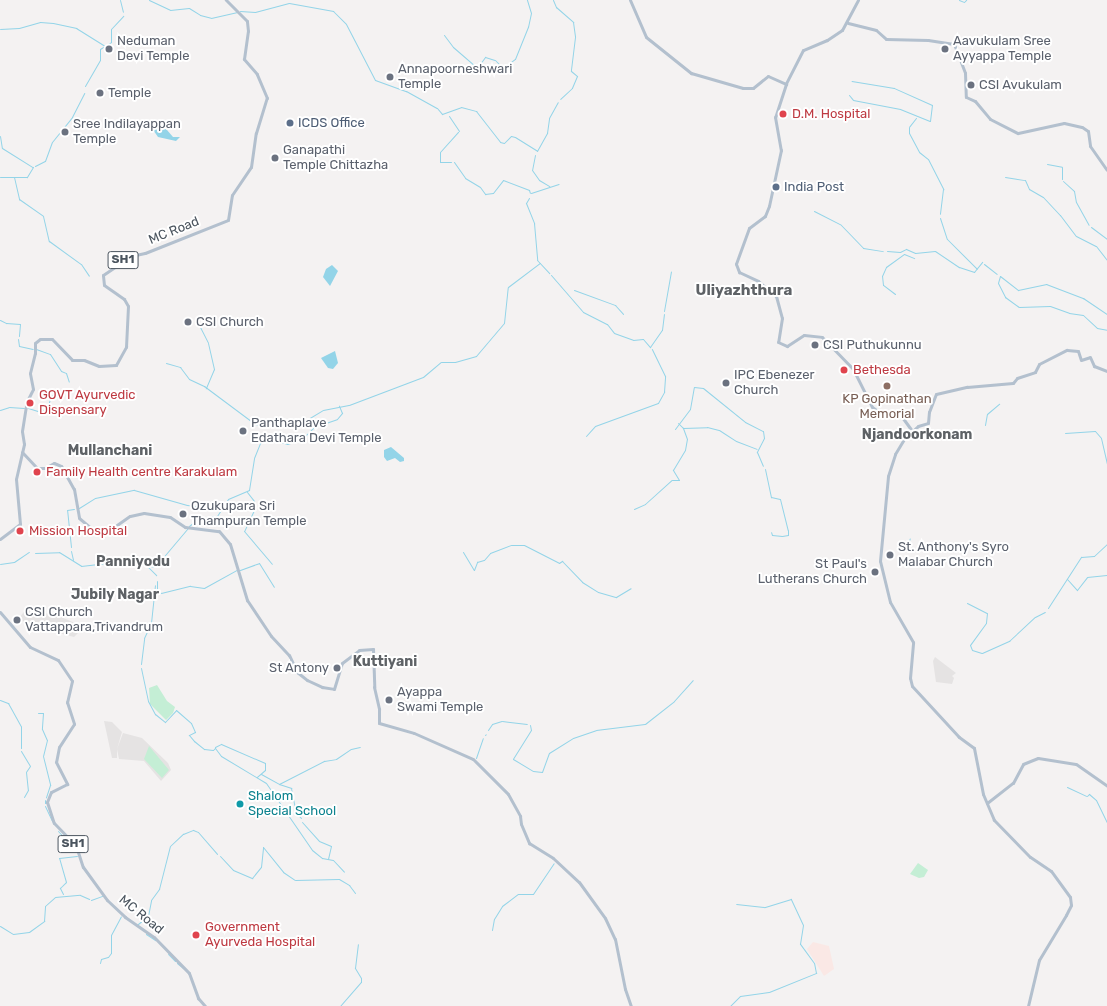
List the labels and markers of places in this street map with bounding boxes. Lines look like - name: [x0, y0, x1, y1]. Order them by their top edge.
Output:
- place label: Neduman Devi Temple: [117, 34, 190, 65]
- place label: Aavukulam Sree Ayyappa Temple: [953, 34, 1052, 65]
- marker: Neduman Devi Temple: [104, 44, 114, 54]
- marker: Aavukulam Sree Ayyappa Temple: [940, 44, 950, 54]
- place label: Annapoorneshwari Temple: [398, 62, 512, 93]
- marker: Annapoorneshwari Temple: [385, 72, 395, 82]
- place label: CSI Avukulam: [979, 77, 1062, 93]
- marker: CSI Avukulam: [966, 80, 976, 90]
- place label: Temple: [108, 85, 151, 101]
- marker: Temple: [95, 88, 105, 98]
- place label: D.M. Hospital: [792, 106, 870, 122]
- marker: D.M. Hospital: [777, 108, 789, 120]
- place label: ICDS Office: [298, 115, 365, 131]
- place label: Sree Indilayappan Temple: [73, 117, 181, 148]
- marker: ICDS Office: [285, 118, 295, 128]
- marker: Sree Indilayappan Temple: [60, 127, 70, 137]
- place label: Ganapathi Temple Chittazha: [283, 143, 388, 174]
- marker: Ganapathi Temple Chittazha: [270, 153, 280, 163]
- place label: India Post: [784, 179, 844, 195]
- marker: India Post: [771, 182, 781, 192]
- place label: CSI Church: [196, 314, 264, 330]
- marker: CSI Church: [183, 317, 193, 327]
- place label: CSI Puthukunnu: [823, 337, 922, 353]
- marker: CSI Puthukunnu: [810, 340, 820, 350]
- place label: Bethesda: [853, 362, 911, 378]
- marker: Bethesda: [838, 364, 850, 376]
- place label: IPC Ebenezer Church: [734, 368, 815, 399]
- marker: IPC Ebenezer Church: [721, 378, 731, 388]
- marker: KP Gopinathan Memorial: [882, 381, 892, 391]
- place label: GOVT Ayurvedic Dispensary: [39, 388, 136, 419]
- place label: KP Gopinathan Memorial: [842, 392, 932, 423]
- marker: GOVT Ayurvedic Dispensary: [24, 397, 36, 409]
- place label: Panthaplave Edathara Devi Temple: [251, 416, 382, 447]
- marker: Panthaplave Edathara Devi Temple: [238, 426, 248, 436]
- place label: Family Health centre Karakulam: [46, 464, 238, 480]
- marker: Family Health centre Karakulam: [31, 466, 43, 478]
- place label: Ozukupara Sri Thampuran Temple: [191, 499, 307, 530]
- marker: Ozukupara Sri Thampuran Temple: [178, 509, 188, 519]
- place label: Mission Hospital: [29, 523, 127, 539]
- marker: Mission Hospital: [14, 525, 26, 537]
- place label: St. Anthony's Syro Malabar Church: [898, 540, 1009, 571]
- marker: St. Anthony's Syro Malabar Church: [885, 550, 895, 560]
- place label: St Paul's Lutherans Church: [758, 557, 867, 588]
- marker: St Paul's Lutherans Church: [870, 567, 880, 577]
- place label: CSI Church Vattappara,Trivandrum: [25, 605, 163, 636]
- marker: CSI Church Vattappara,Trivandrum: [12, 615, 22, 625]
- place label: St Antony: [269, 660, 329, 676]
- marker: St Antony: [332, 663, 342, 673]
- place label: Ayappa Swami Temple: [397, 685, 484, 716]
- marker: Ayappa Swami Temple: [384, 695, 394, 705]
- place label: Shalom Special School: [248, 789, 336, 820]
- marker: Shalom Special School: [235, 799, 245, 809]
- place label: Government Ayurveda Hospital: [205, 920, 315, 951]
- marker: Government Ayurveda Hospital: [190, 929, 202, 941]

